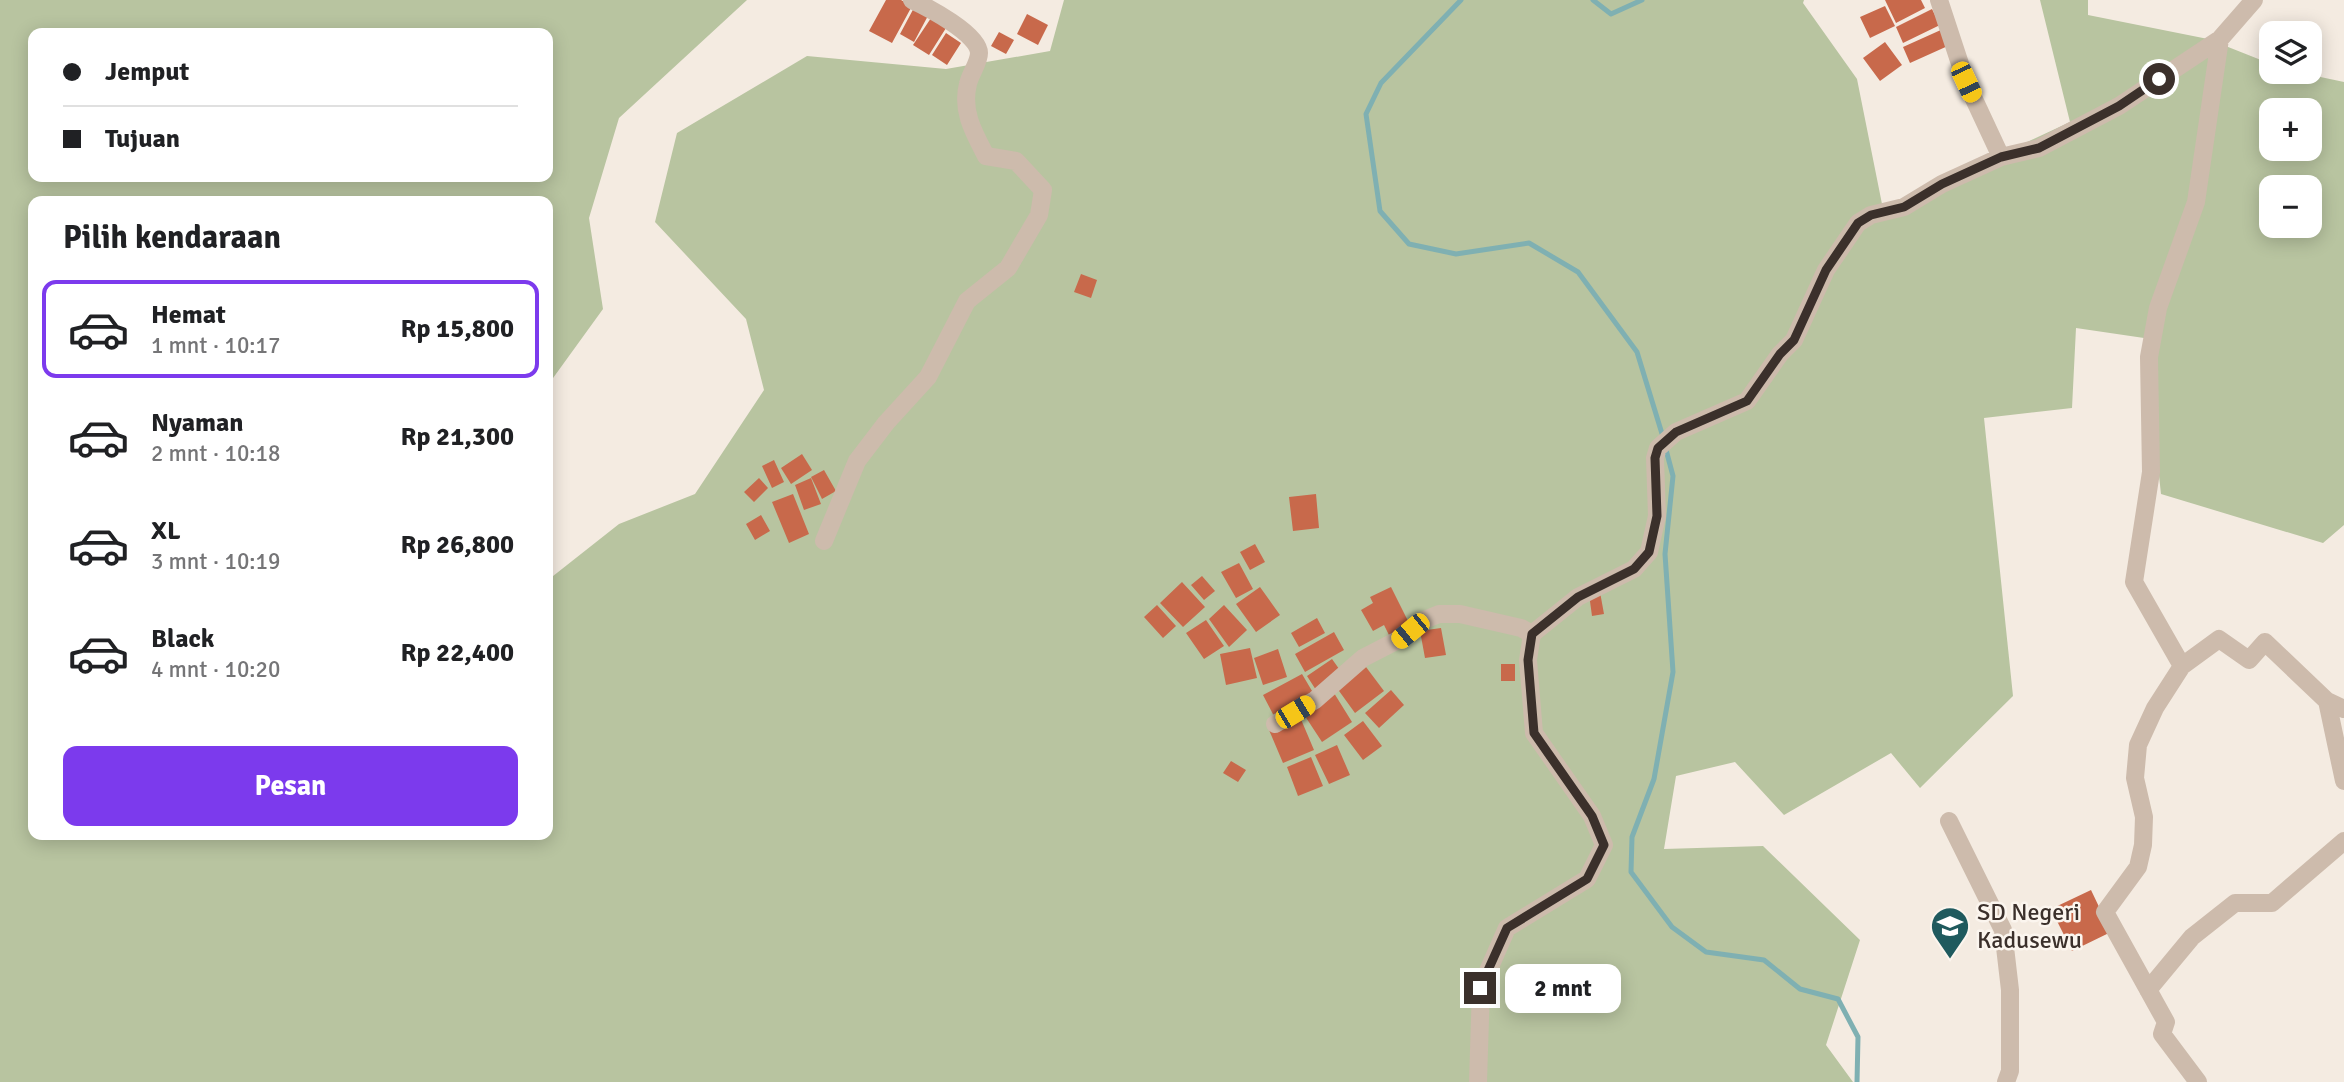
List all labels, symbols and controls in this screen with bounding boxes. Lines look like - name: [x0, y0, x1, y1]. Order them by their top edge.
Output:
- map controls: [2259, 21, 2322, 238]
- button: layers: [2259, 21, 2322, 84]
- text: Jemput: [105, 56, 189, 88]
- car: [1948, 59, 1985, 105]
- route start: [2143, 63, 2175, 95]
- button: +: [2259, 98, 2322, 161]
- text: Tujuan: [105, 123, 180, 155]
- button: −: [2259, 175, 2322, 238]
- text: Pilih kendaraan: [63, 218, 281, 257]
- icon: car: [67, 298, 130, 361]
- text: Hemat: [151, 299, 226, 331]
- text: Rp 15,800: [400, 313, 514, 345]
- text: 1 mnt · 10:17: [151, 331, 280, 360]
- icon: car: [67, 406, 130, 469]
- text: Nyaman: [151, 407, 244, 439]
- text: Rp 21,300: [400, 421, 514, 453]
- text: 2 mnt · 10:18: [151, 439, 280, 468]
- icon: car: [67, 514, 130, 577]
- text: XL: [151, 515, 181, 547]
- text: Rp 26,800: [400, 529, 514, 561]
- text: 3 mnt · 10:19: [151, 547, 280, 576]
- car: [1388, 610, 1433, 652]
- icon: car: [67, 622, 130, 685]
- text: Black: [151, 623, 214, 655]
- text: Rp 22,400: [400, 637, 514, 669]
- text: 4 mnt · 10:20: [151, 655, 280, 684]
- car: [1272, 692, 1319, 732]
- button: Pesan: [63, 746, 518, 826]
- place label: SD Negeri Kadusewu: [1977, 897, 2082, 955]
- school or university icon: SD Negeri Kadusewu: [1929, 905, 1971, 960]
- callout: 2 mnt: [1504, 964, 1620, 1012]
- route end: [1464, 972, 1496, 1004]
- text: 2 mnt: [1534, 974, 1592, 1003]

